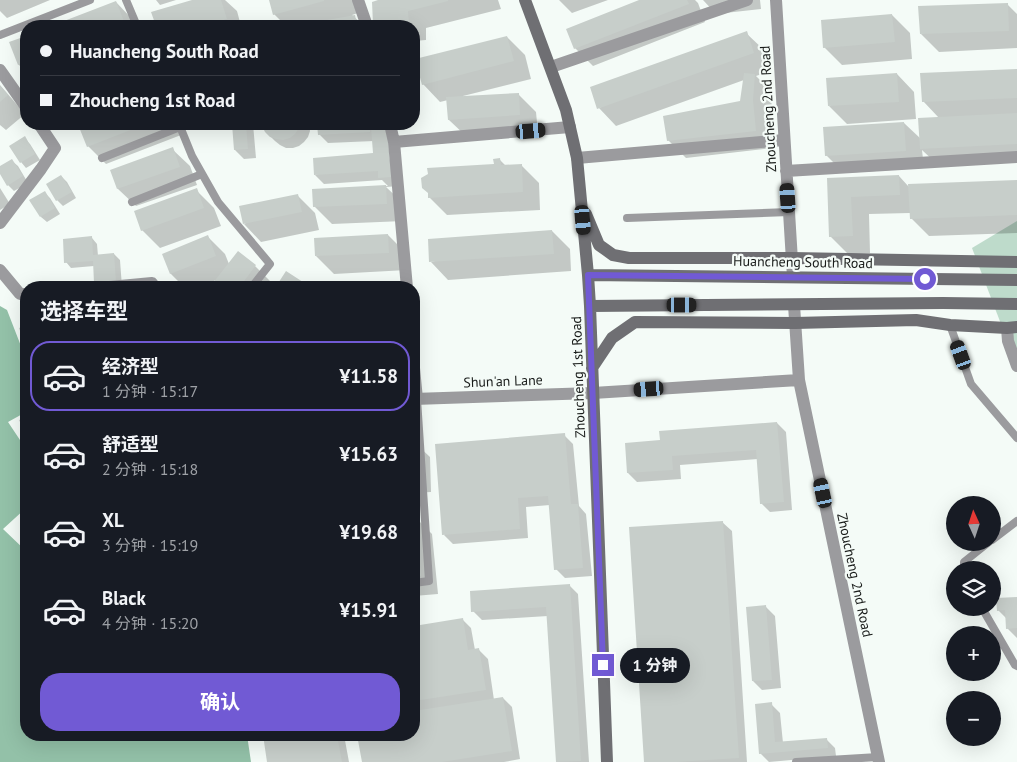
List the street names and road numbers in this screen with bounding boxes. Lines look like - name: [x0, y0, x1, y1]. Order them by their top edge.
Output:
- street label: Zhoucheng 2nd Road: [756, 45, 780, 173]
- street label: Huancheng South Road: [733, 252, 873, 272]
- street label: Zhoucheng 1st Road: [567, 316, 589, 438]
- street label: Shun'an Lane: [463, 371, 543, 391]
- street label: Zhoucheng 2nd Road: [833, 511, 877, 639]

